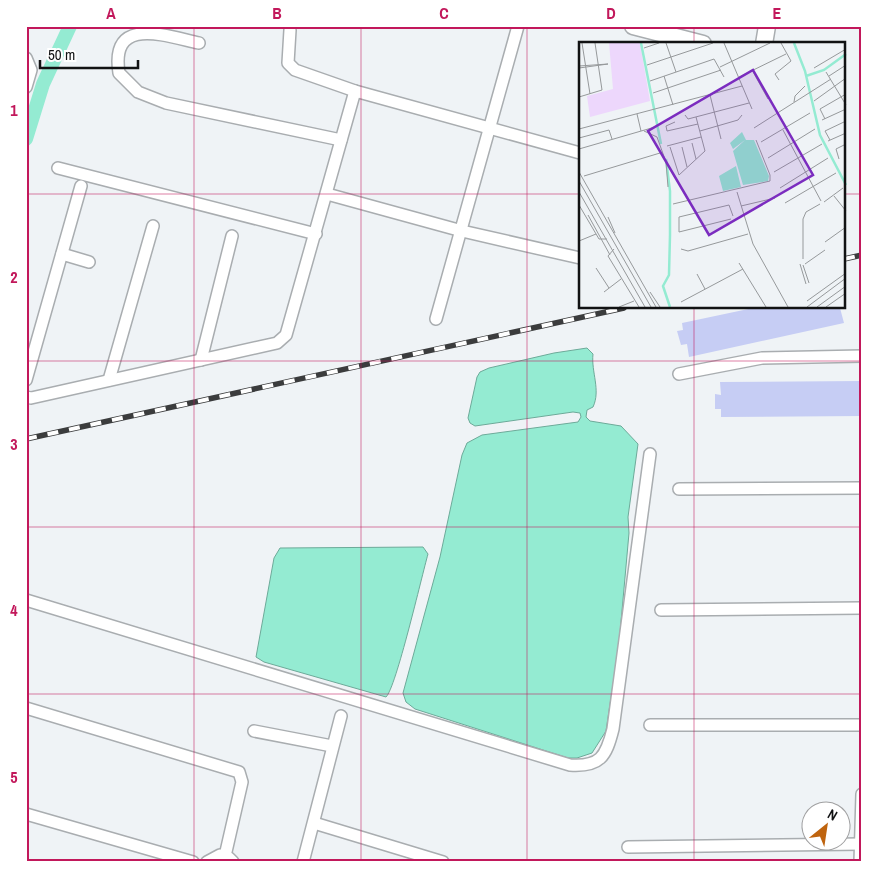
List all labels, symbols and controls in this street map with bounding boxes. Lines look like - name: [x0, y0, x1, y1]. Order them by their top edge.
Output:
- text: A: [106, 2, 116, 24]
- text: B: [272, 2, 282, 24]
- text: C: [439, 2, 449, 24]
- text: D: [606, 2, 616, 24]
- text: E: [773, 2, 782, 24]
- scale bar: [40, 38, 138, 70]
- inset map: [579, 42, 846, 309]
- text: 50 m: [48, 44, 75, 65]
- text: 1: [10, 99, 18, 121]
- text: 2: [10, 266, 18, 288]
- text: 3: [10, 433, 18, 455]
- text: 4: [10, 599, 18, 621]
- text: 5: [10, 766, 18, 788]
- north arrow: [800, 800, 850, 850]
- text: N: [824, 805, 841, 825]

